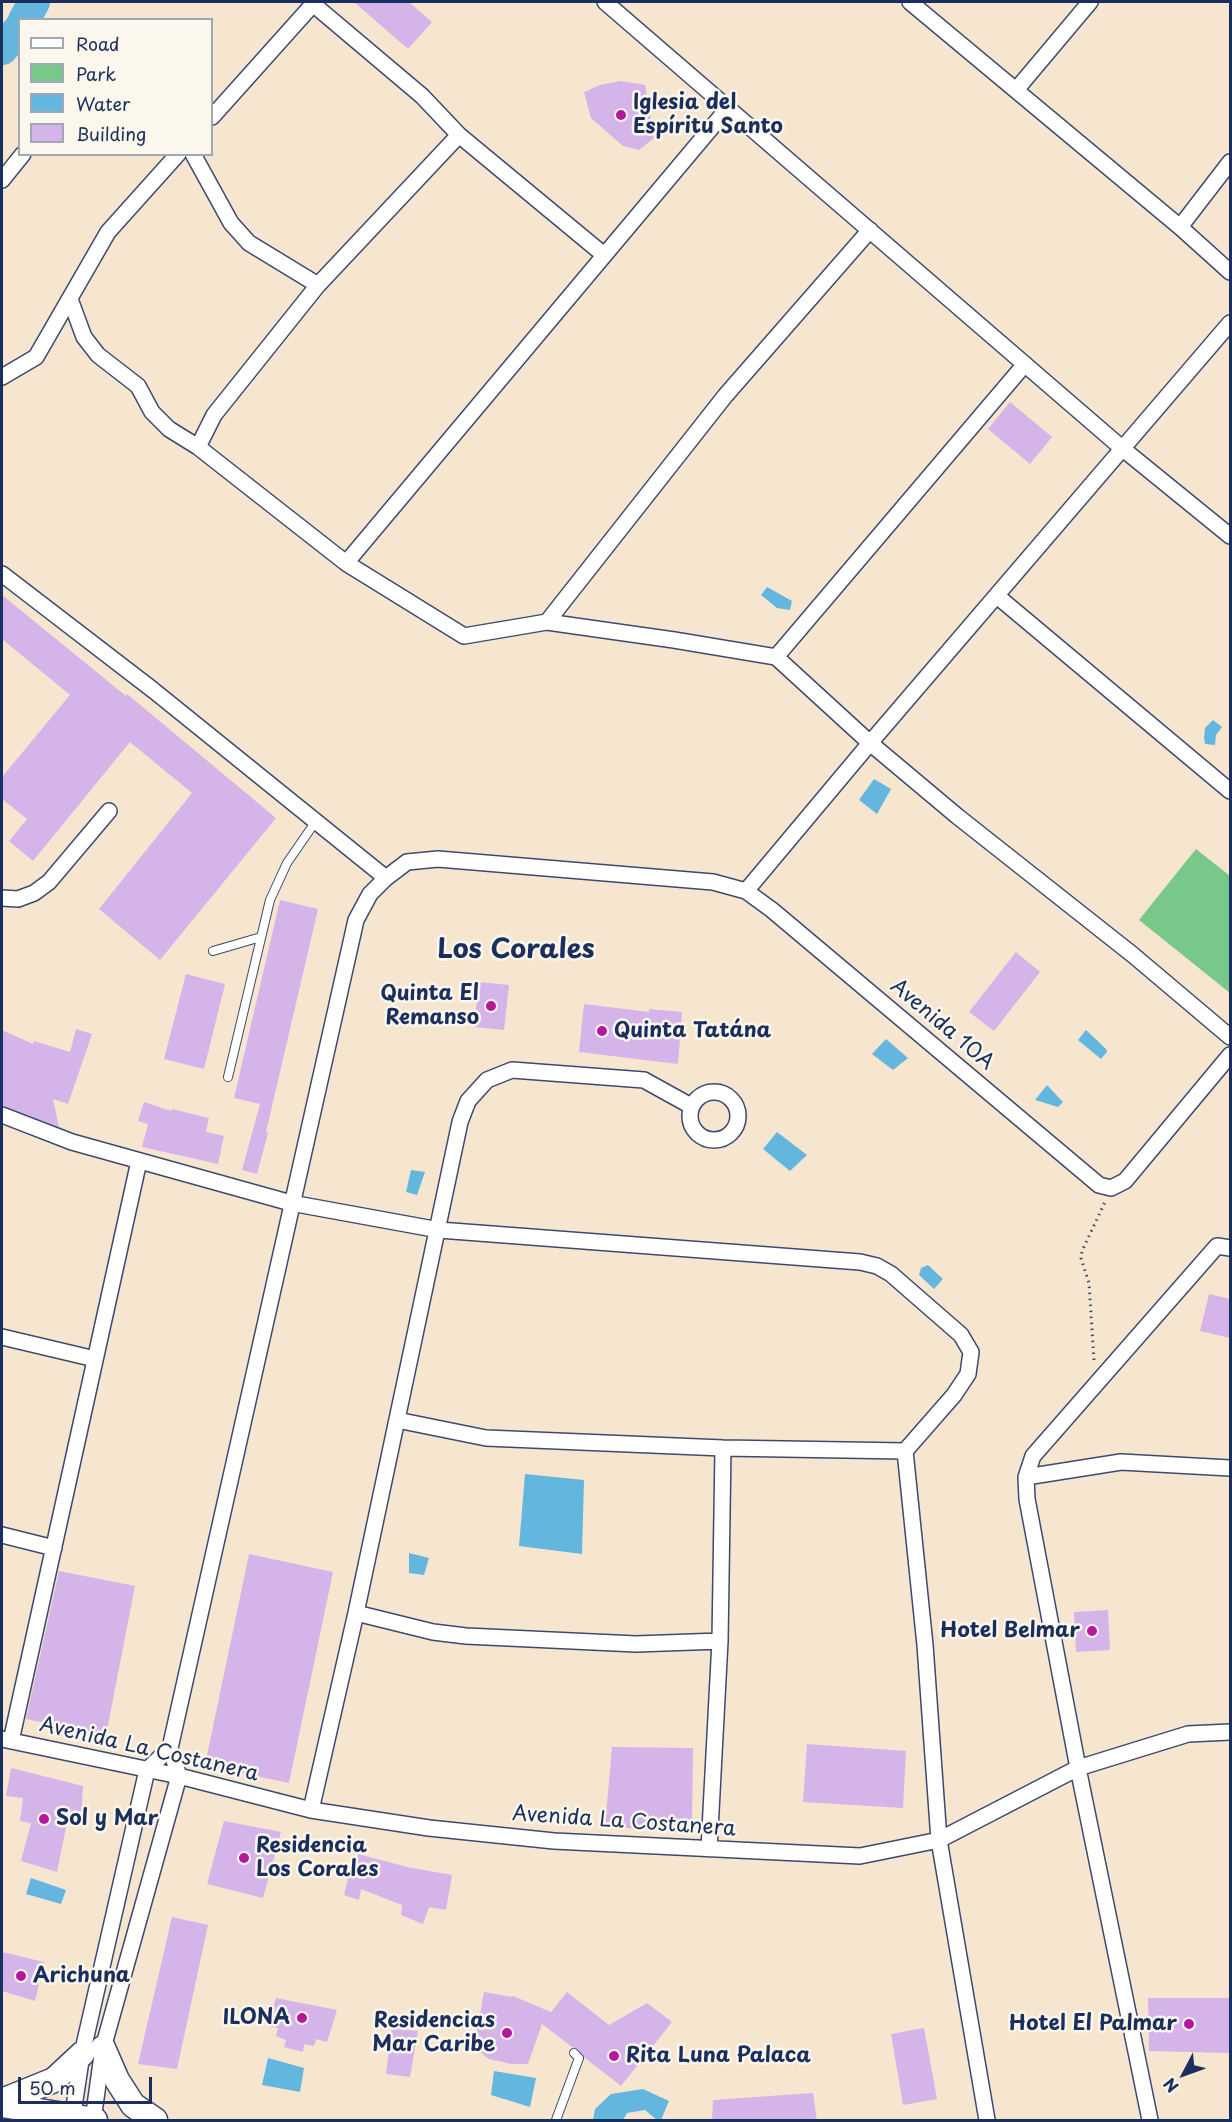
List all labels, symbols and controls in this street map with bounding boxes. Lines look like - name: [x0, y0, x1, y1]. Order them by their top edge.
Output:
- legend: [18, 18, 213, 156]
- text: Road: [76, 30, 120, 57]
- text: Park: [76, 60, 116, 87]
- text: Water: [76, 90, 130, 117]
- place label: Iglesia del Espíritu Santo: [633, 90, 783, 140]
- marker: Iglesia del Espíritu Santo: [614, 108, 628, 122]
- text: Building: [76, 120, 146, 147]
- district label: Los Corales: [437, 935, 595, 967]
- street label: Avenida 10A: [885, 974, 999, 1076]
- place label: Quinta El Remanso: [380, 981, 479, 1031]
- marker: Quinta El Remanso: [484, 999, 498, 1013]
- place label: Quinta Tatána: [614, 1018, 771, 1044]
- marker: Quinta Tatána: [595, 1024, 609, 1038]
- place label: Hotel Belmar: [940, 1618, 1080, 1644]
- marker: Hotel Belmar: [1085, 1624, 1099, 1638]
- street label: Avenida La Costanera: [37, 1713, 261, 1787]
- street label: Avenida La Costanera: [511, 1802, 737, 1842]
- place label: Sol y Mar: [56, 1806, 158, 1832]
- marker: Sol y Mar: [37, 1812, 51, 1826]
- place label: Residencia Los Corales: [256, 1833, 378, 1883]
- marker: Residencia Los Corales: [237, 1851, 251, 1865]
- place label: Arichuna: [33, 1963, 130, 1989]
- marker: Arichuna: [14, 1969, 28, 1983]
- place label: ILONA: [222, 2005, 290, 2031]
- place label: Residencias Mar Caribe: [372, 2008, 495, 2058]
- marker: ILONA: [295, 2011, 309, 2025]
- place label: Hotel El Palmar: [1009, 2011, 1177, 2037]
- marker: Hotel El Palmar: [1182, 2017, 1196, 2031]
- marker: Residencias Mar Caribe: [500, 2026, 514, 2040]
- place label: Rita Luna Palaca: [626, 2043, 811, 2069]
- north arrow: [1154, 2044, 1214, 2104]
- marker: Rita Luna Palaca: [607, 2049, 621, 2063]
- scale bar: [21, 2065, 154, 2103]
- text: N: [1157, 2073, 1184, 2098]
- text: 50 m: [29, 2074, 76, 2101]

